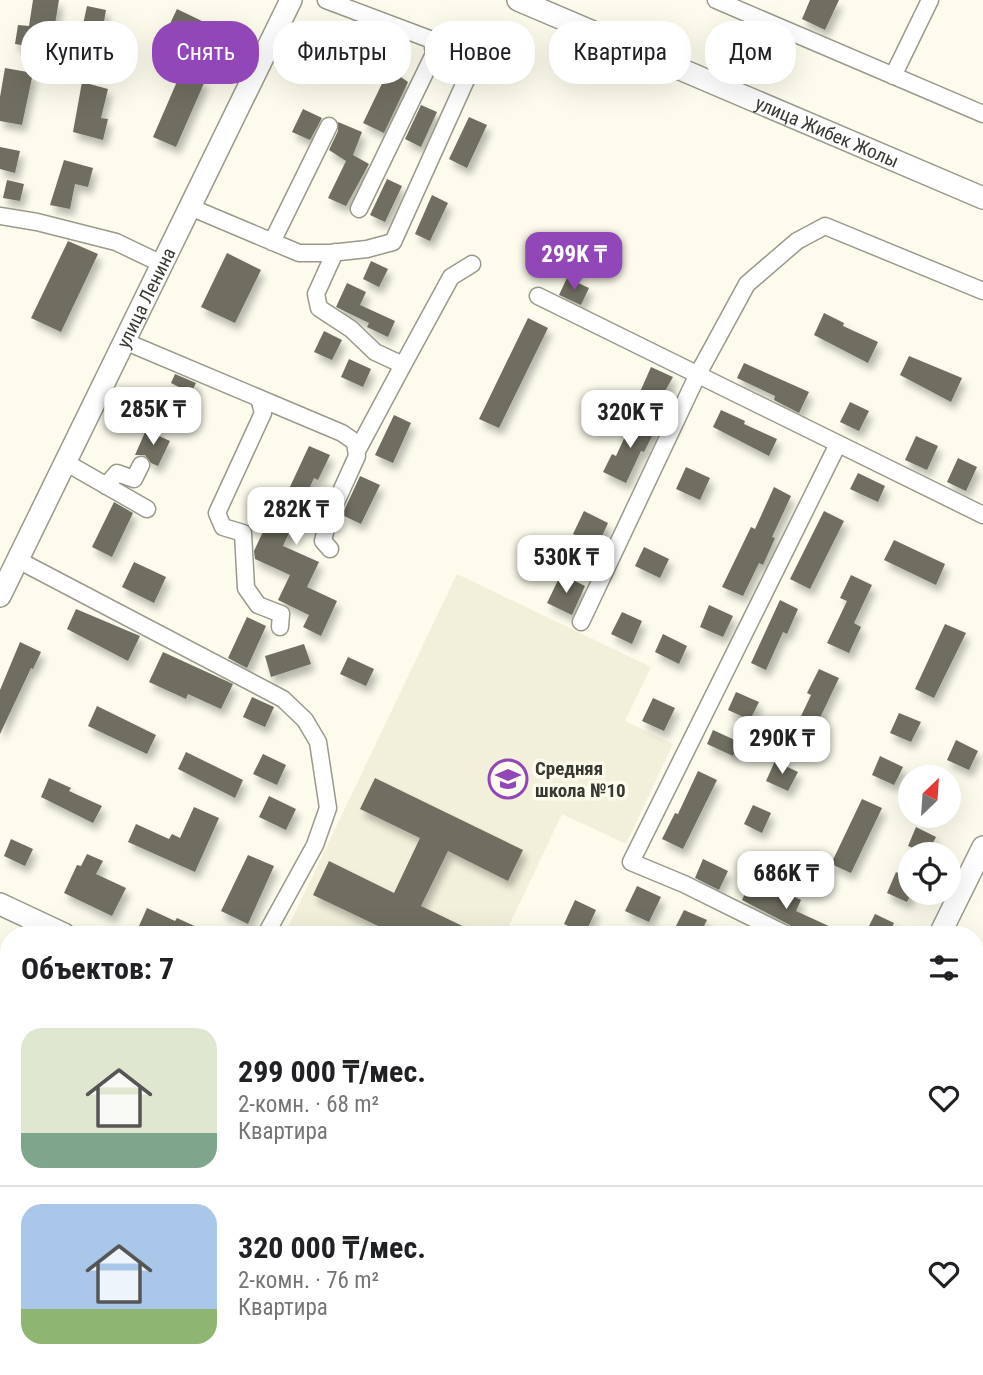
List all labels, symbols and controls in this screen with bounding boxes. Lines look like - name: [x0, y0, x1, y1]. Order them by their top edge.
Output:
- chip: Купить: [21, 21, 138, 84]
- chip: Снять: [152, 21, 259, 84]
- chip: Фильтры: [273, 21, 411, 84]
- chip: Новое: [425, 21, 535, 84]
- chip: Квартира: [549, 21, 691, 84]
- chip: Дом: [705, 21, 796, 84]
- street label: улица Жибек Жолы: [752, 91, 902, 172]
- pin: 299K ₸: [517, 232, 631, 292]
- text: 299K ₸: [541, 241, 607, 268]
- street label: улица Ленина: [111, 244, 180, 352]
- pin: 285K ₸: [96, 388, 210, 447]
- pin: 320K ₸: [573, 391, 687, 450]
- text: 285K ₸: [120, 396, 186, 423]
- text: 320K ₸: [597, 399, 663, 426]
- pin: 282K ₸: [239, 488, 353, 547]
- text: 282K ₸: [263, 496, 329, 523]
- pin: 530K ₸: [509, 536, 623, 595]
- text: 530K ₸: [533, 544, 599, 571]
- pin: 290K ₸: [725, 716, 839, 776]
- text: 290K ₸: [749, 725, 815, 752]
- place label: Средняя школа №10: [535, 757, 626, 802]
- school or university icon: Средняя школа №10: [487, 758, 529, 800]
- north arrow: [898, 765, 961, 828]
- map controls: [898, 765, 961, 905]
- button: locate: [898, 842, 961, 905]
- pin: 686K ₸: [729, 852, 843, 911]
- text: 686K ₸: [753, 860, 819, 887]
- icon: filters: [925, 949, 963, 987]
- text: Объектов: 7: [21, 951, 174, 986]
- text: 299 000 ₸/мес.: [238, 1054, 426, 1089]
- icon: home: [77, 1056, 161, 1140]
- icon: heart: [925, 1079, 963, 1117]
- text: 2-комн. · 68 m²: [238, 1091, 379, 1118]
- text: Квартира: [238, 1118, 328, 1145]
- text: 320 000 ₸/мес.: [238, 1230, 426, 1265]
- icon: home: [77, 1232, 161, 1316]
- icon: heart: [925, 1255, 963, 1293]
- text: 2-комн. · 76 m²: [238, 1267, 379, 1294]
- text: Квартира: [238, 1294, 328, 1321]

